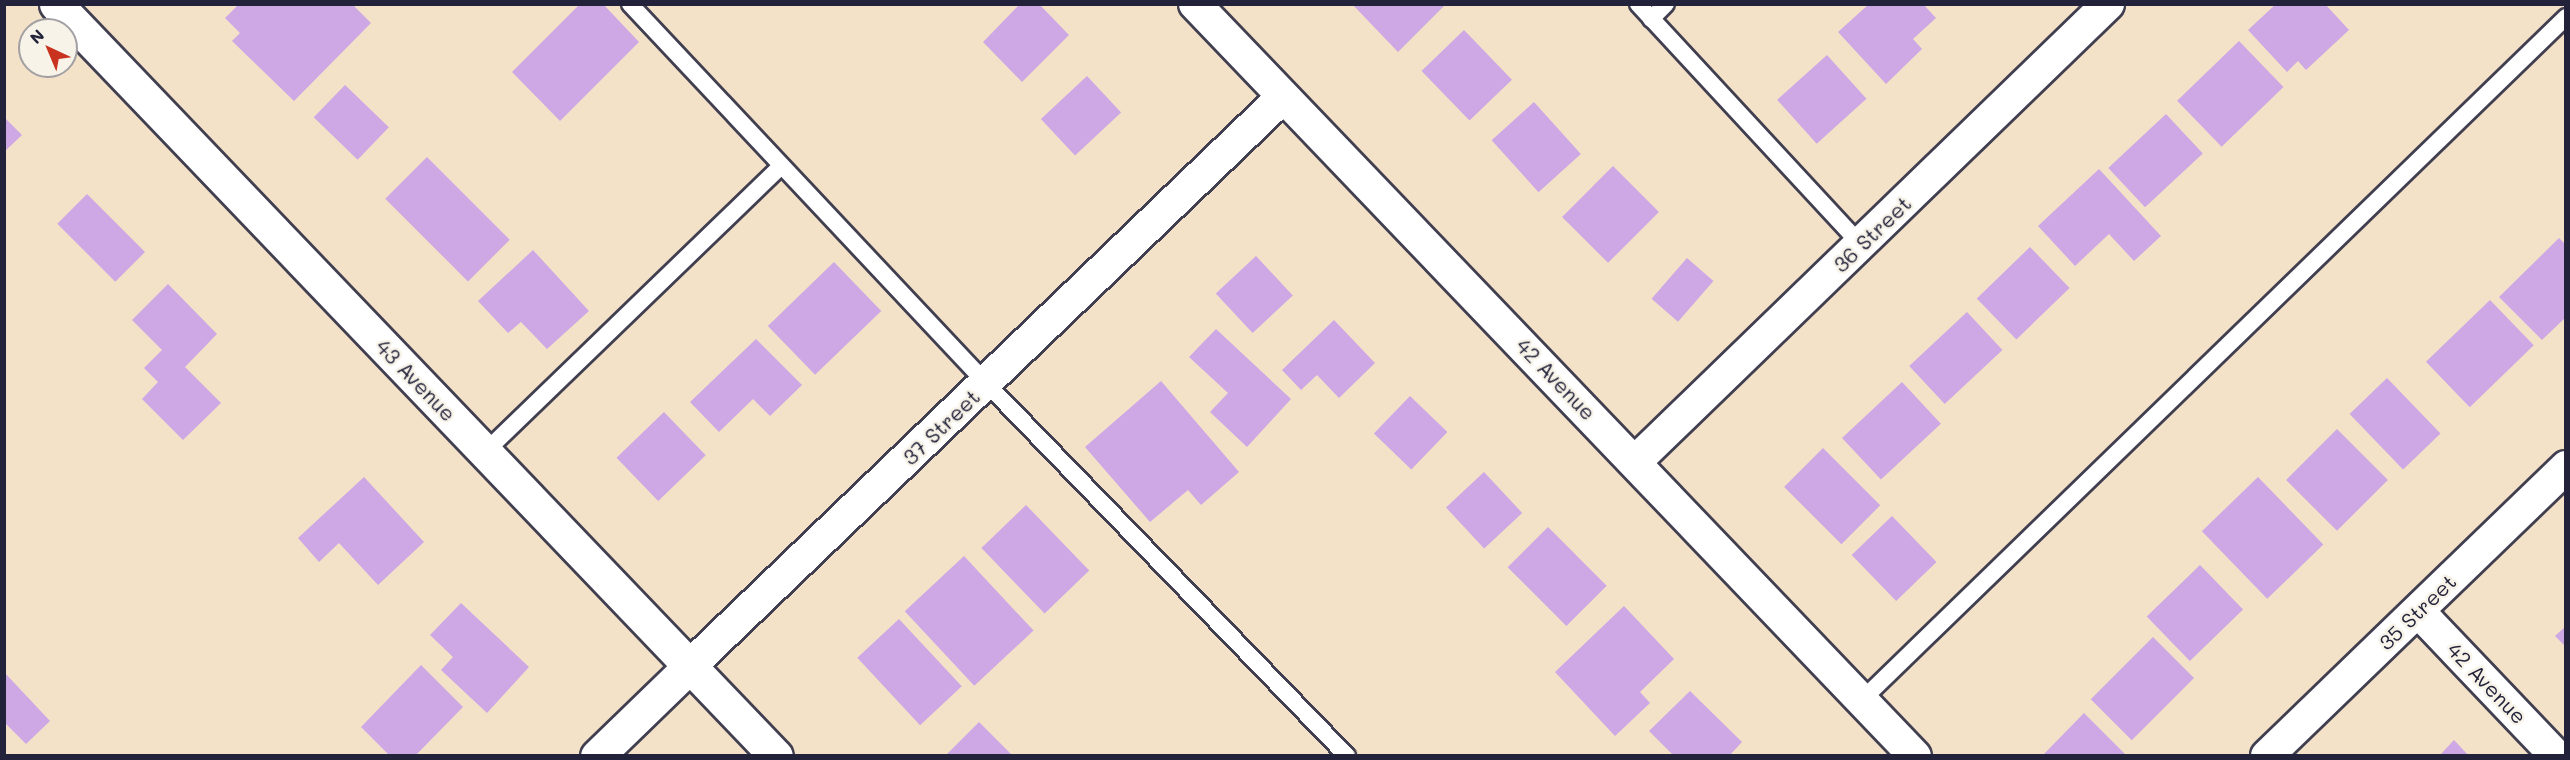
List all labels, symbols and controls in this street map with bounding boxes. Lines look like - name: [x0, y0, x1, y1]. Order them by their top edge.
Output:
- north arrow: [18, 18, 78, 78]
- text: N: [25, 24, 48, 48]
- street label: 36 Street: [1828, 191, 1916, 277]
- street label: 42 Avenue: [1511, 333, 1601, 425]
- street label: 43 Avenue: [371, 334, 461, 426]
- street label: 37 Street: [897, 384, 985, 470]
- street label: 35 Street: [2373, 569, 2461, 655]
- street label: 42 Avenue: [2442, 637, 2532, 729]

